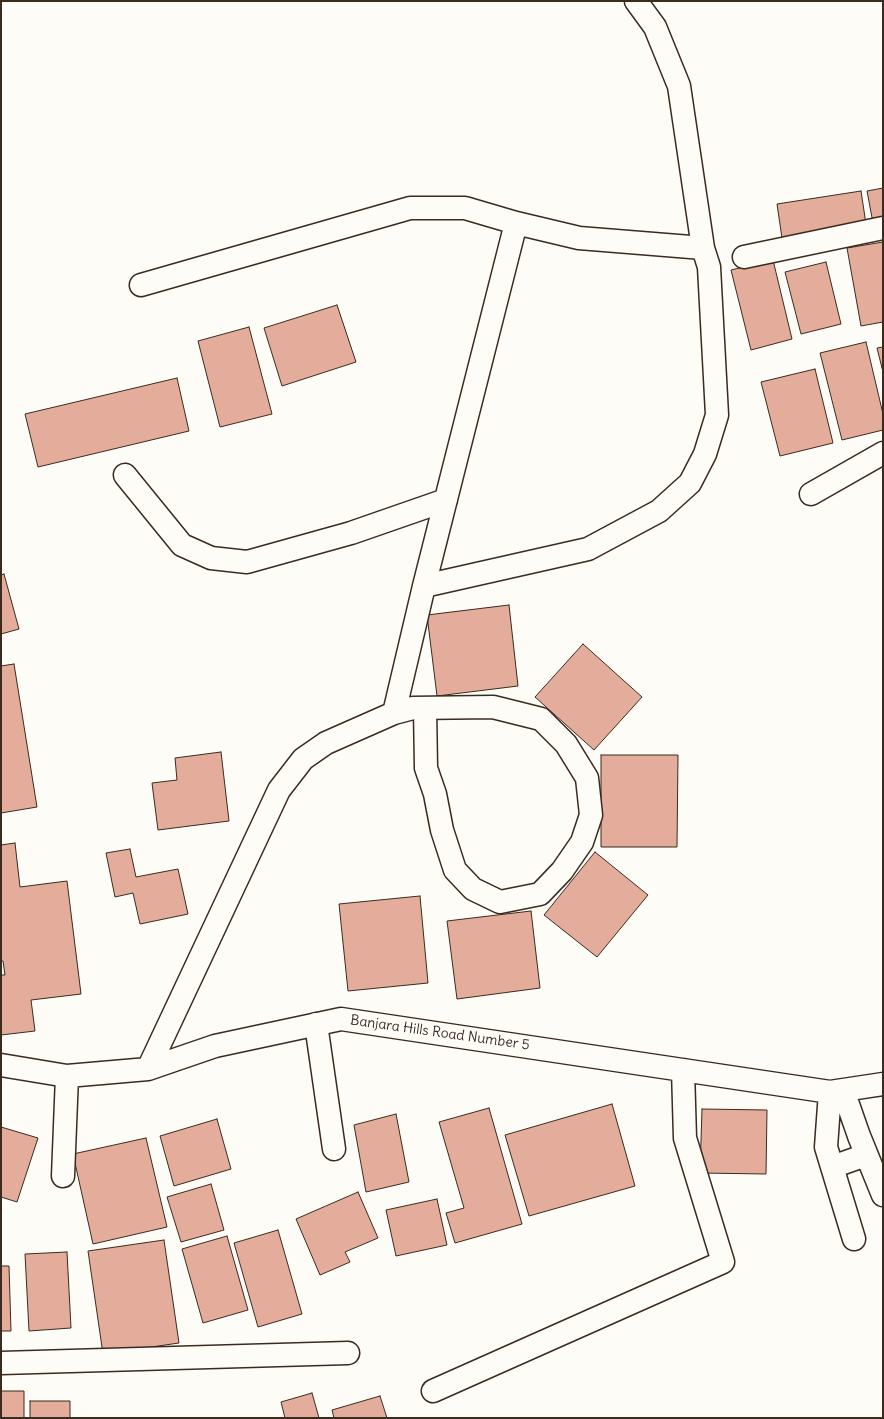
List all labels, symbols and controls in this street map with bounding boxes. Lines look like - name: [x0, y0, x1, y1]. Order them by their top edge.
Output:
- street label: Banjara Hills Road Number 5: [349, 1012, 531, 1054]

